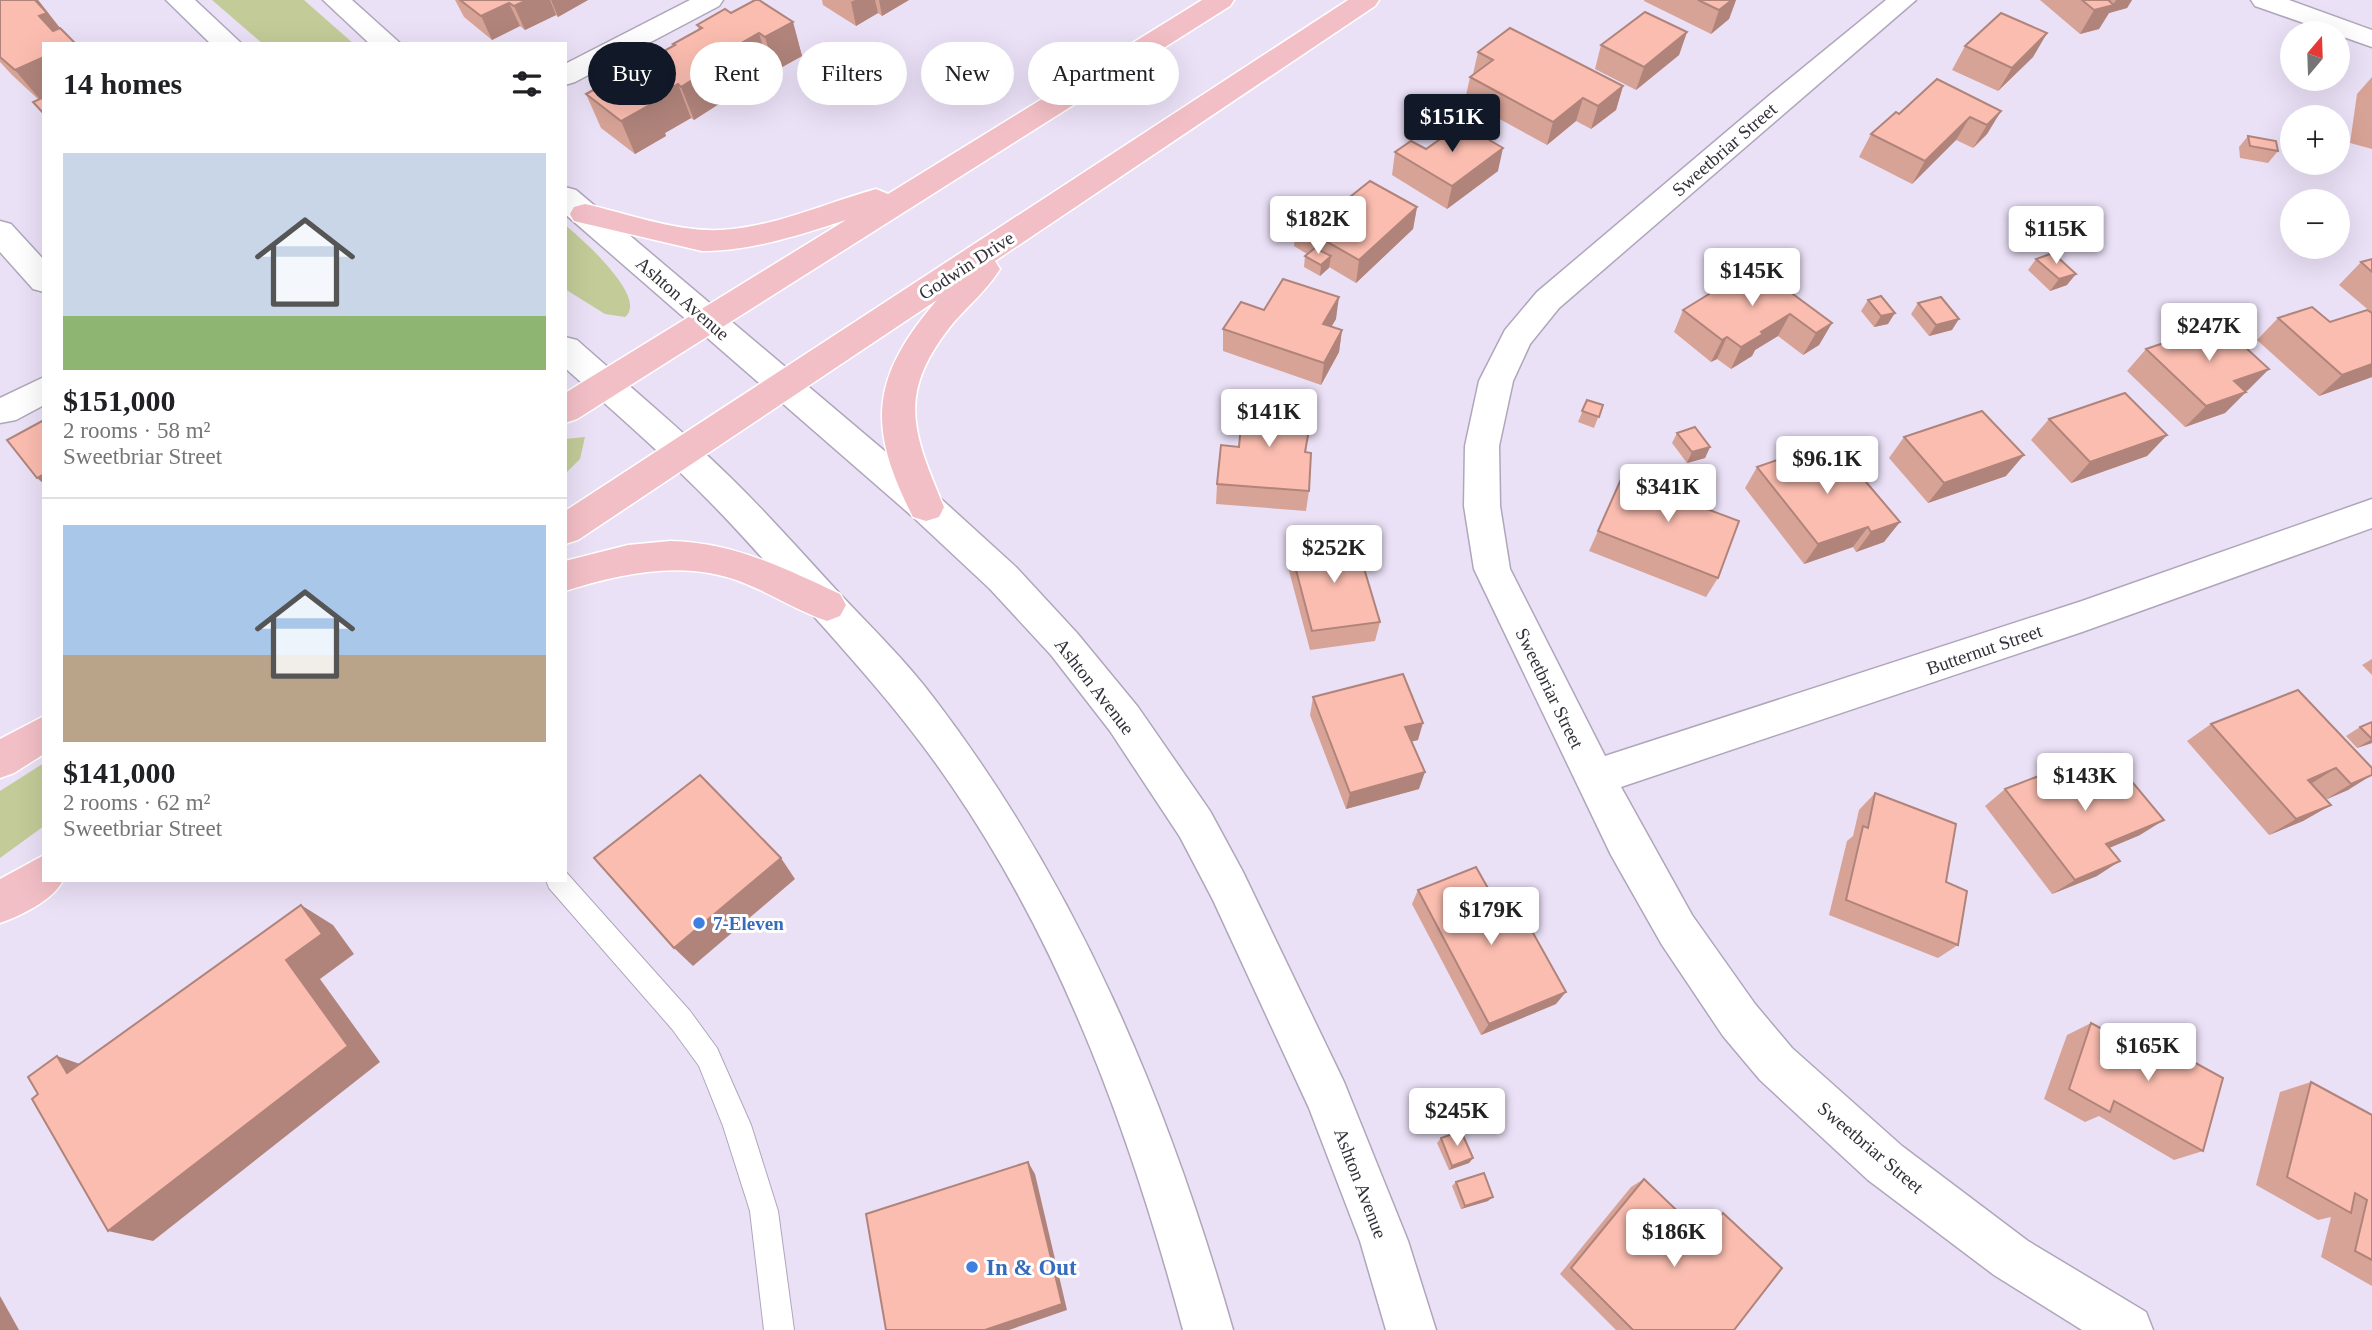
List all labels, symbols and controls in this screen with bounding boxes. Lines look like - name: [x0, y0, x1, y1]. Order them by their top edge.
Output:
- north arrow: [2280, 21, 2350, 91]
- map controls: [2280, 21, 2350, 259]
- chip: Buy: [588, 42, 676, 105]
- chip: Rent: [690, 42, 783, 105]
- chip: Filters: [797, 42, 907, 105]
- chip: New: [921, 42, 1014, 105]
- chip: Apartment: [1028, 42, 1179, 105]
- icon: filters: [508, 65, 546, 103]
- text: 14 homes: [63, 67, 182, 100]
- pin: $151K: [1403, 94, 1501, 154]
- street label: Sweetbriar Street: [1668, 98, 1781, 200]
- text: $151K: [1420, 104, 1484, 129]
- button: +: [2280, 105, 2350, 175]
- button: −: [2280, 189, 2350, 259]
- pin: $182K: [1269, 196, 1367, 256]
- icon: home: [242, 199, 368, 325]
- text: $182K: [1286, 206, 1350, 231]
- pin: $115K: [2007, 206, 2105, 266]
- text: $115K: [2025, 216, 2087, 241]
- street label: Godwin Drive: [915, 227, 1018, 304]
- pin: $145K: [1703, 248, 1801, 308]
- street label: Ashton Avenue: [632, 252, 733, 344]
- text: $145K: [1720, 258, 1784, 283]
- pin: $247K: [2160, 304, 2258, 363]
- text: $247K: [2177, 313, 2241, 338]
- text: $151,000: [63, 384, 176, 417]
- pin: $141K: [1220, 390, 1318, 449]
- text: $141K: [1237, 399, 1301, 424]
- text: 2 rooms · 58 m²: [63, 418, 210, 443]
- pin: $96.1K: [1770, 436, 1884, 496]
- text: Sweetbriar Street: [63, 444, 222, 469]
- text: $96.1K: [1792, 446, 1862, 471]
- pin: $341K: [1619, 464, 1717, 524]
- text: $341K: [1636, 474, 1700, 499]
- pin: $252K: [1285, 526, 1383, 585]
- text: $252K: [1302, 535, 1366, 560]
- icon: home: [242, 571, 368, 697]
- street label: Butternut Street: [1924, 620, 2045, 679]
- street label: Sweetbriar Street: [1511, 625, 1588, 753]
- street label: Ashton Avenue: [1051, 634, 1139, 739]
- pin: $143K: [2036, 754, 2134, 813]
- text: $141,000: [63, 756, 176, 789]
- text: $143K: [2053, 763, 2117, 788]
- text: 2 rooms · 62 m²: [63, 790, 210, 815]
- text: Sweetbriar Street: [63, 816, 222, 841]
- pin: $179K: [1442, 888, 1540, 947]
- text: $179K: [1459, 897, 1523, 922]
- place label: 7-Eleven: [713, 913, 784, 934]
- marker: 7-Eleven: [691, 915, 707, 931]
- pin: $165K: [2099, 1024, 2197, 1083]
- text: $165K: [2116, 1033, 2180, 1058]
- pin: $245K: [1408, 1088, 1506, 1148]
- street label: Sweetbriar Street: [1814, 1097, 1928, 1198]
- text: $245K: [1425, 1098, 1489, 1123]
- street label: Ashton Avenue: [1330, 1125, 1391, 1241]
- pin: $186K: [1625, 1210, 1723, 1269]
- text: $186K: [1642, 1219, 1706, 1244]
- place label: In & Out: [986, 1255, 1077, 1280]
- marker: In & Out: [964, 1259, 980, 1275]

